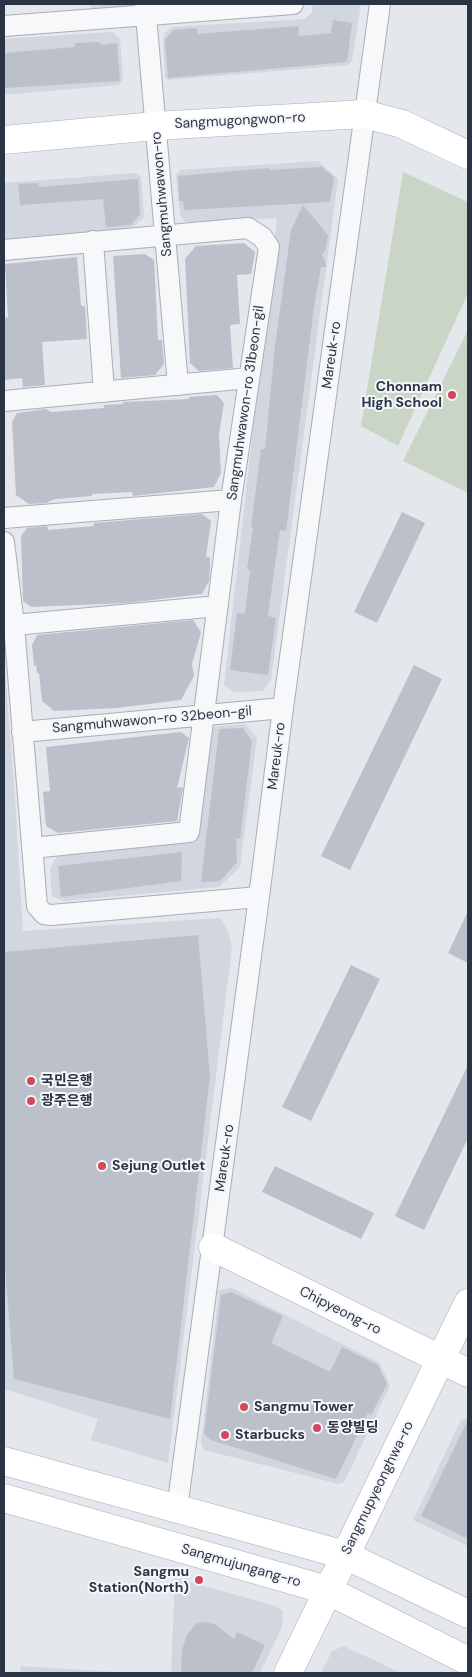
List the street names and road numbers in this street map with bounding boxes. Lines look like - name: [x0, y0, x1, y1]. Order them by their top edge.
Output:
- street label: Sangmugongwon-ro: [174, 109, 306, 133]
- street label: Sangmuhwawon-ro: [148, 131, 176, 257]
- street label: Sangmuhwawon-ro 31beon-gil: [224, 304, 268, 502]
- street label: Mareuk-ro: [319, 320, 345, 390]
- street label: Sangmuhwawon-ro 32beon-gil: [51, 703, 253, 737]
- street label: Mareuk-ro: [265, 721, 289, 791]
- street label: Mareuk-ro: [212, 1123, 238, 1193]
- street label: Chipyeong-ro: [296, 1283, 384, 1339]
- street label: Sangmupyeonghwa-ro: [338, 1419, 418, 1557]
- street label: Sangmujungang-ro: [179, 1541, 303, 1591]

